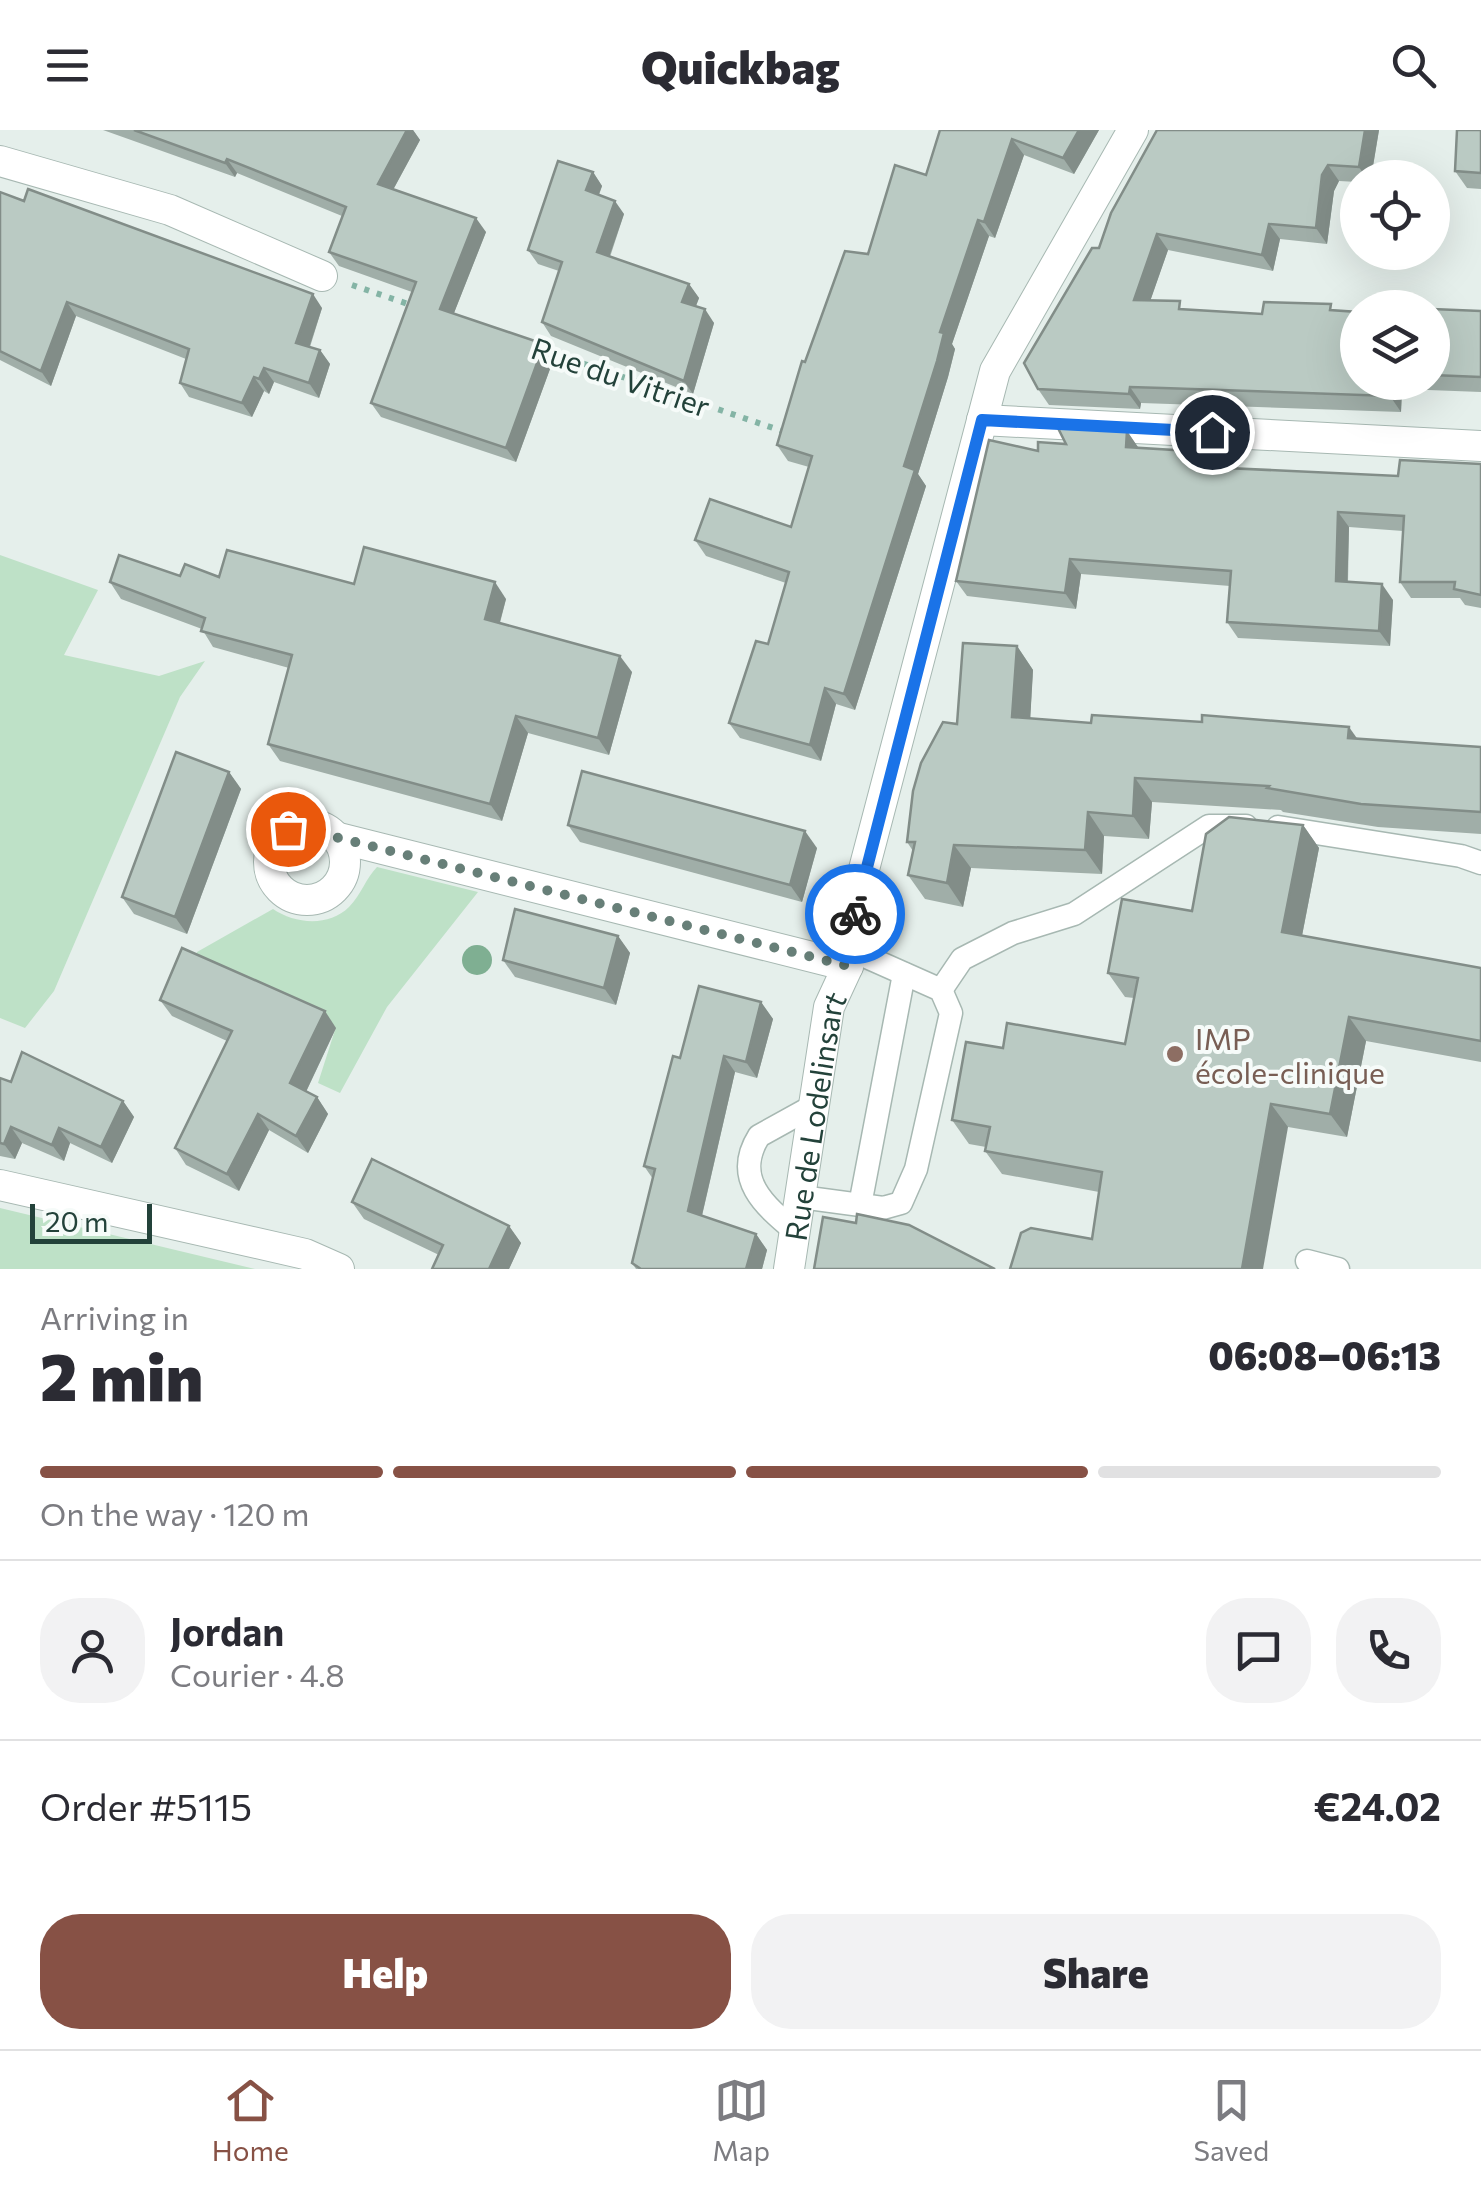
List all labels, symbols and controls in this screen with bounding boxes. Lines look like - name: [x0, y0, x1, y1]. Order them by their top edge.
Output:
- icon: menu: [40, 38, 95, 93]
- text: Quickbag: [641, 38, 840, 93]
- icon: search: [1386, 38, 1441, 93]
- map controls: [1340, 160, 1450, 400]
- button: locate: [1340, 160, 1450, 270]
- button: layers: [1340, 290, 1450, 400]
- street label: Rue du Vitrier: [527, 328, 715, 424]
- pin: [1170, 390, 1255, 475]
- icon: home: [1185, 405, 1240, 460]
- pin: [246, 787, 331, 872]
- icon: bag: [261, 802, 316, 857]
- courier: [805, 864, 905, 964]
- icon: bike: [828, 887, 883, 942]
- street label: Rue de Lodelinsart: [775, 985, 852, 1243]
- place label: IMP école-clinique: [1195, 1019, 1385, 1090]
- marker: IMP école-clinique: [1164, 1043, 1186, 1065]
- scale bar: [30, 1199, 152, 1244]
- text: 20 m: [45, 1204, 109, 1238]
- text: Arriving in: [40, 1297, 189, 1337]
- text: 06:08–06:13: [1208, 1331, 1441, 1378]
- text: 2 min: [40, 1335, 203, 1414]
- text: On the way · 120 m: [40, 1493, 309, 1533]
- button: person: [40, 1598, 145, 1703]
- button: chat: [1206, 1598, 1311, 1703]
- button: phone: [1336, 1598, 1441, 1703]
- text: Jordan: [170, 1607, 284, 1654]
- text: Courier · 4.8: [170, 1654, 345, 1694]
- text: Order #5115: [40, 1782, 252, 1829]
- text: €24.02: [1314, 1782, 1441, 1829]
- button: Help: [40, 1914, 731, 2029]
- button: Share: [751, 1914, 1441, 2029]
- tab: Home: [212, 2073, 289, 2167]
- tab: Map: [712, 2073, 770, 2167]
- tab: Saved: [1194, 2073, 1269, 2167]

